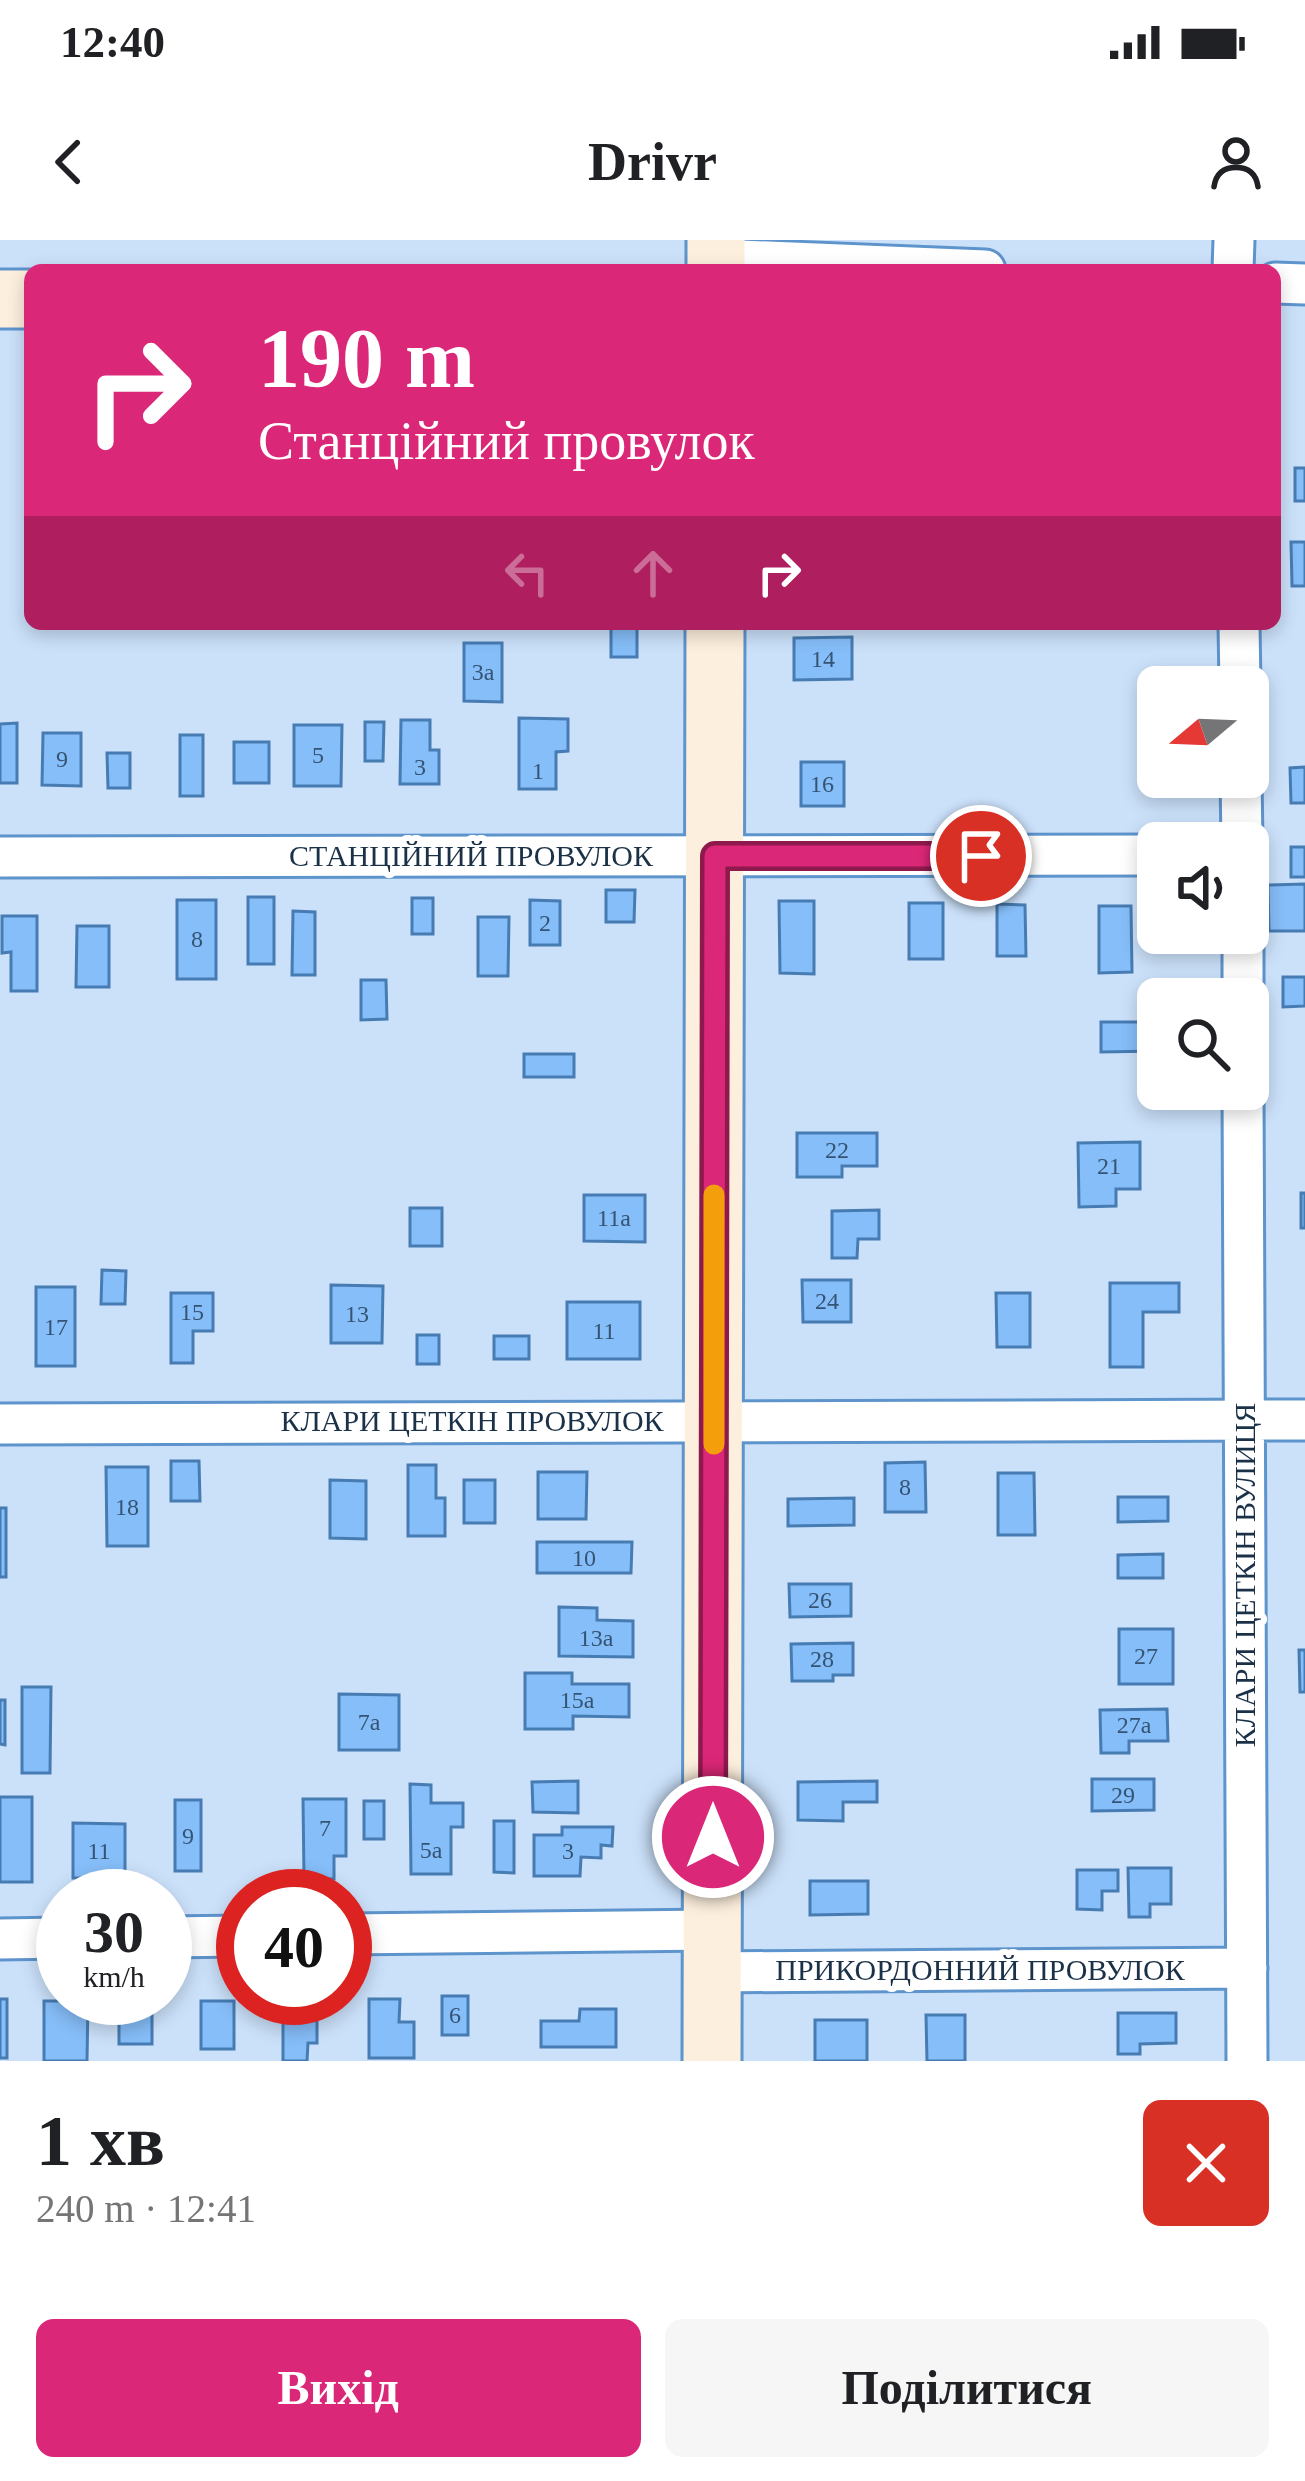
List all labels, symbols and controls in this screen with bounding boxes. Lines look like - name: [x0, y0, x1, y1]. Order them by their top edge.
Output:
- text: 12:40: [60, 17, 165, 67]
- icon: back: [36, 129, 102, 195]
- icon: person: [1203, 129, 1269, 195]
- text: Drivr: [588, 132, 717, 192]
- icon: right: [60, 312, 216, 468]
- text: 190 m: [258, 312, 475, 405]
- text: Станційний провулок: [258, 411, 755, 471]
- icon: left: [494, 540, 560, 606]
- icon: ahead: [620, 540, 686, 606]
- icon: right: [746, 540, 812, 606]
- house number: 14: [811, 646, 835, 672]
- house number: 3а: [472, 659, 495, 685]
- north arrow: [1137, 666, 1269, 798]
- map controls: [1137, 666, 1269, 1110]
- house number: 5: [312, 742, 324, 768]
- house number: 9: [56, 746, 68, 772]
- house number: 3: [414, 754, 426, 780]
- house number: 1: [532, 758, 544, 784]
- house number: 16: [810, 771, 834, 797]
- pin: [930, 805, 1032, 907]
- button: sound: [1137, 822, 1269, 954]
- icon: arrive: [948, 823, 1014, 889]
- street label: СТАНЦІЙНИЙ ПРОВУЛОК: [289, 839, 654, 872]
- house number: 2: [539, 910, 551, 936]
- house number: 8: [191, 926, 203, 952]
- button: search: [1137, 978, 1269, 1110]
- house number: 22: [825, 1137, 849, 1163]
- house number: 21: [1097, 1153, 1121, 1179]
- house number: 11а: [597, 1205, 631, 1231]
- house number: 24: [815, 1288, 839, 1314]
- house number: 15: [180, 1299, 204, 1325]
- house number: 13: [345, 1301, 369, 1327]
- house number: 17: [44, 1314, 68, 1340]
- house number: 11: [592, 1318, 616, 1344]
- street label: КЛАРИ ЦЕТКІН ВУЛИЦЯ: [1228, 1403, 1261, 1747]
- street label: КЛАРИ ЦЕТКІН ПРОВУЛОК: [280, 1404, 665, 1437]
- house number: 8: [899, 1474, 911, 1500]
- house number: 18: [115, 1494, 139, 1520]
- house number: 10: [572, 1545, 596, 1571]
- house number: 26: [808, 1587, 832, 1613]
- house number: 13а: [579, 1625, 614, 1651]
- house number: 27: [1134, 1643, 1158, 1669]
- house number: 28: [810, 1646, 834, 1672]
- house number: 15а: [560, 1687, 595, 1713]
- house number: 7а: [358, 1709, 381, 1735]
- house number: 27а: [1117, 1712, 1152, 1738]
- position arrow: [650, 1774, 776, 1900]
- house number: 29: [1111, 1782, 1135, 1808]
- house number: 7: [319, 1815, 331, 1841]
- house number: 9: [182, 1823, 194, 1849]
- house number: 5а: [420, 1837, 443, 1863]
- house number: 11: [87, 1838, 111, 1864]
- house number: 3: [562, 1838, 574, 1864]
- speed limit sign: 40: [216, 1869, 372, 2025]
- text: 30: [84, 1899, 144, 1965]
- street label: ПРИКОРДОННИЙ ПРОВУЛОК: [775, 1953, 1186, 1986]
- text: km/h: [83, 1960, 145, 1993]
- house number: 6: [449, 2002, 461, 2028]
- button: close: [1143, 2100, 1269, 2226]
- text: 1 хв: [36, 2101, 165, 2181]
- text: 240 m · 12:41: [36, 2187, 256, 2230]
- button: Вихід: [36, 2319, 641, 2457]
- button: Поділитися: [665, 2319, 1269, 2457]

